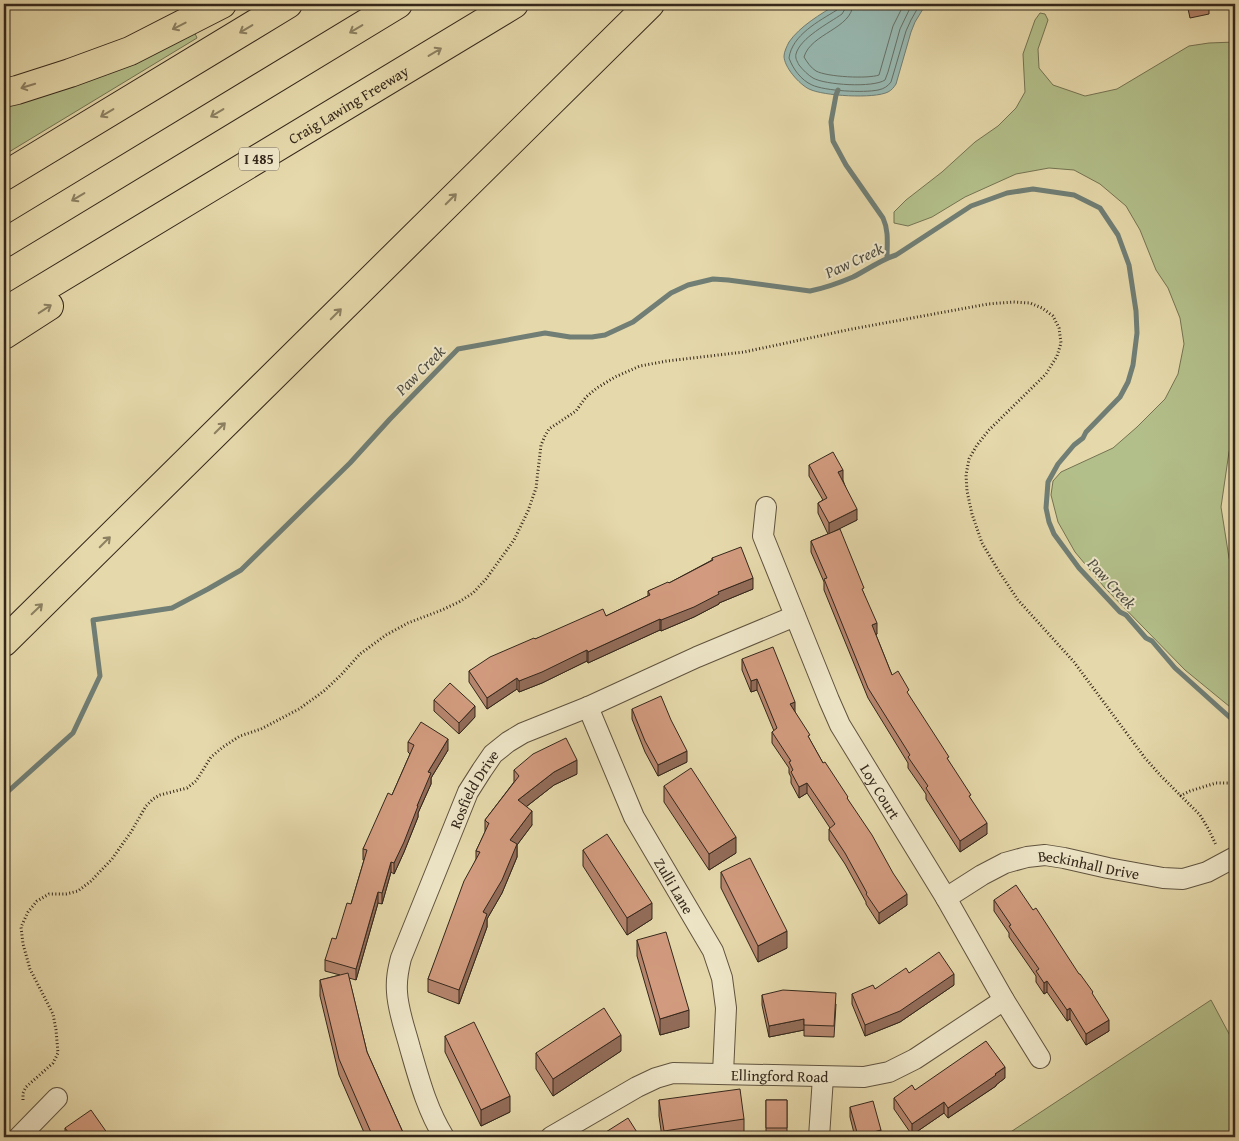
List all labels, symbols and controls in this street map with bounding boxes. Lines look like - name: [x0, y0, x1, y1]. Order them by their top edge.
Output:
- one-way arrow: [172, 22, 187, 32]
- one-way arrow: [350, 24, 364, 34]
- one-way arrow: [240, 25, 254, 35]
- one-way arrow: [427, 46, 441, 56]
- street label: Craig Lawing Freeway: [284, 60, 413, 149]
- one-way arrow: [20, 82, 36, 92]
- one-way arrow: [101, 109, 115, 119]
- one-way arrow: [211, 109, 225, 119]
- road number: I 485: [239, 148, 279, 170]
- one-way arrow: [72, 193, 86, 203]
- one-way arrow: [445, 193, 458, 205]
- water label: Paw Creek: [820, 236, 888, 284]
- one-way arrow: [37, 304, 51, 314]
- one-way arrow: [330, 307, 342, 320]
- water label: Paw Creek: [389, 339, 451, 401]
- one-way arrow: [214, 422, 227, 434]
- one-way arrow: [98, 536, 111, 548]
- water label: Paw Creek: [1081, 551, 1142, 614]
- one-way arrow: [30, 603, 43, 615]
- street label: Rosfield Drive: [444, 743, 502, 832]
- street label: Loy Court: [856, 760, 906, 823]
- street label: Beckinhall Drive: [1037, 844, 1141, 884]
- street label: Zulli Lane: [650, 854, 699, 918]
- street label: Ellingford Road: [731, 1064, 829, 1087]

